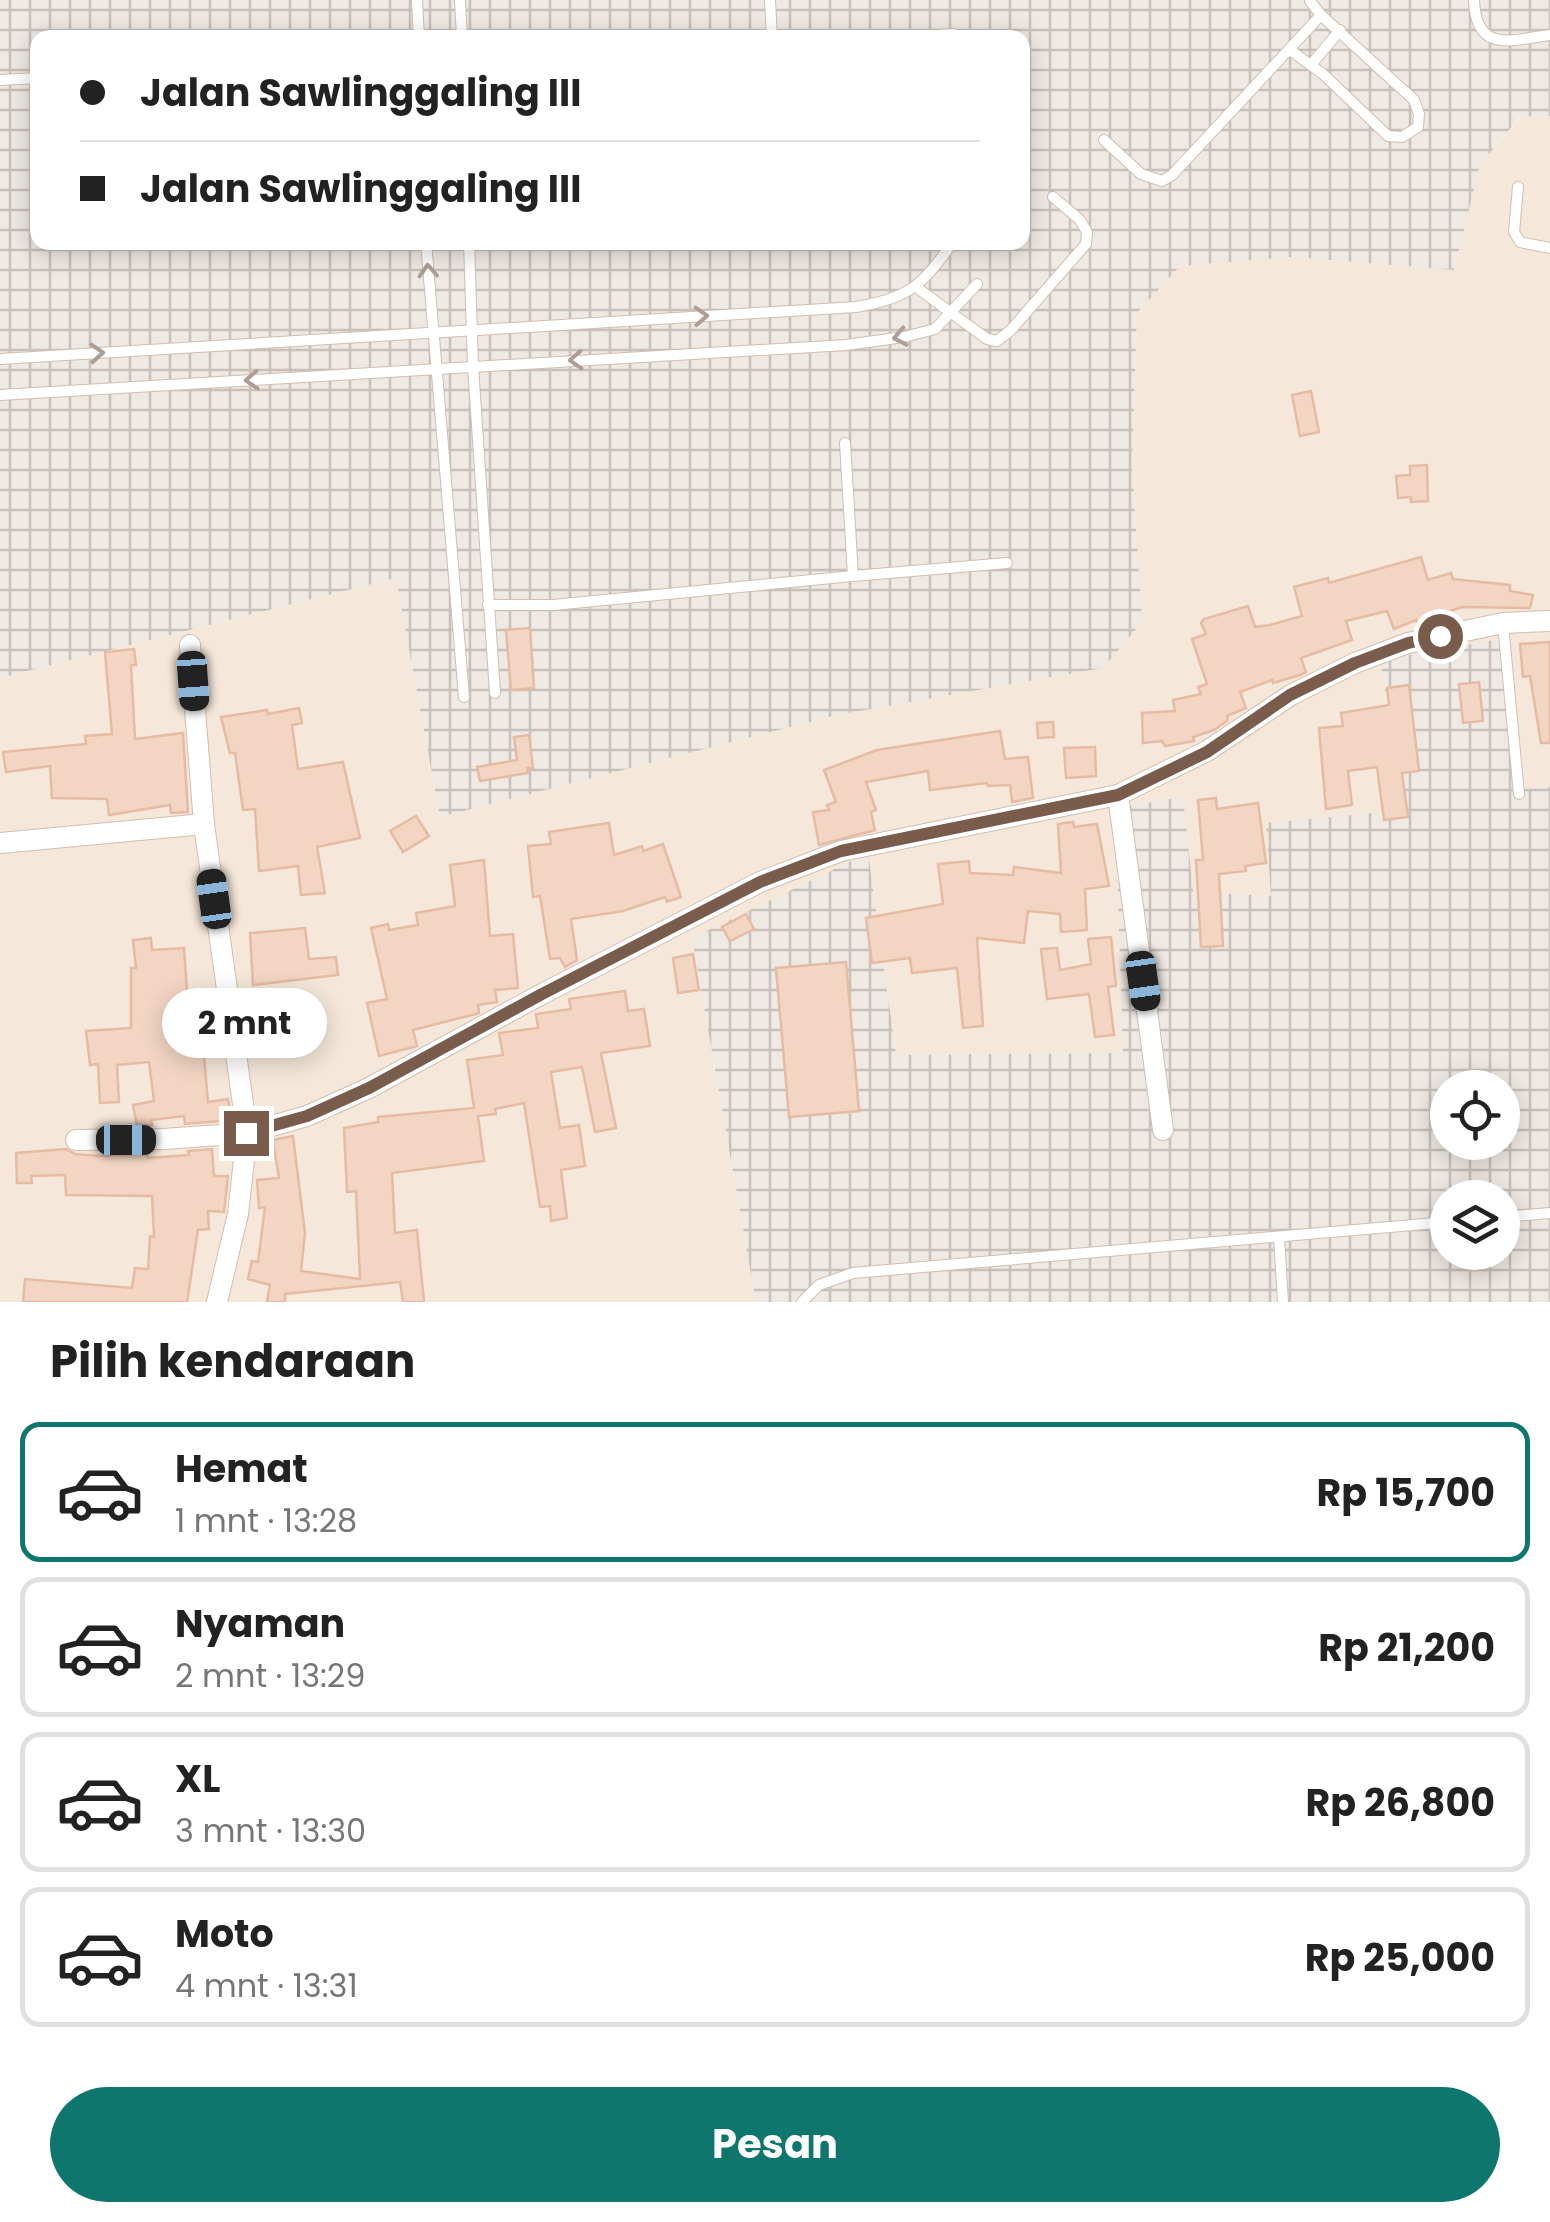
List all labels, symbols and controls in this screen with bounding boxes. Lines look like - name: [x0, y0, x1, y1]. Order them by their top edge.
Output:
- text: Jalan Sawlinggaling III: [140, 66, 582, 119]
- text: Jalan Sawlinggaling III: [140, 162, 582, 215]
- one-way arrow: [418, 262, 439, 278]
- one-way arrow: [694, 306, 710, 327]
- one-way arrow: [892, 326, 908, 347]
- one-way arrow: [90, 343, 106, 364]
- one-way arrow: [567, 349, 583, 371]
- one-way arrow: [243, 369, 259, 390]
- route start: [1418, 614, 1463, 659]
- car: [176, 650, 210, 712]
- car: [195, 867, 233, 931]
- car: [1124, 949, 1162, 1013]
- callout: 2 mnt: [164, 988, 328, 1058]
- text: 2 mnt: [198, 1000, 291, 1045]
- map controls: [1430, 1070, 1520, 1270]
- button: locate: [1430, 1070, 1520, 1160]
- route end: [224, 1111, 269, 1156]
- car: [96, 1125, 156, 1155]
- button: layers: [1430, 1180, 1520, 1270]
- text: Pilih kendaraan: [50, 1330, 415, 1393]
- text: Hemat: [175, 1442, 308, 1495]
- icon: car: [55, 1447, 145, 1537]
- text: Rp 15,700: [1317, 1466, 1495, 1519]
- text: 1 mnt · 13:28: [175, 1498, 357, 1543]
- text: Nyaman: [175, 1597, 345, 1650]
- icon: car: [55, 1602, 145, 1692]
- text: Rp 21,200: [1318, 1621, 1495, 1674]
- text: 2 mnt · 13:29: [175, 1653, 365, 1698]
- text: XL: [175, 1752, 220, 1805]
- icon: car: [55, 1757, 145, 1847]
- text: Rp 26,800: [1305, 1776, 1495, 1829]
- text: 3 mnt · 13:30: [175, 1808, 366, 1853]
- text: Moto: [175, 1907, 274, 1960]
- icon: car: [55, 1912, 145, 2002]
- text: Rp 25,000: [1305, 1931, 1495, 1984]
- text: 4 mnt · 13:31: [175, 1963, 358, 2008]
- button: Pesan: [50, 2087, 1500, 2202]

